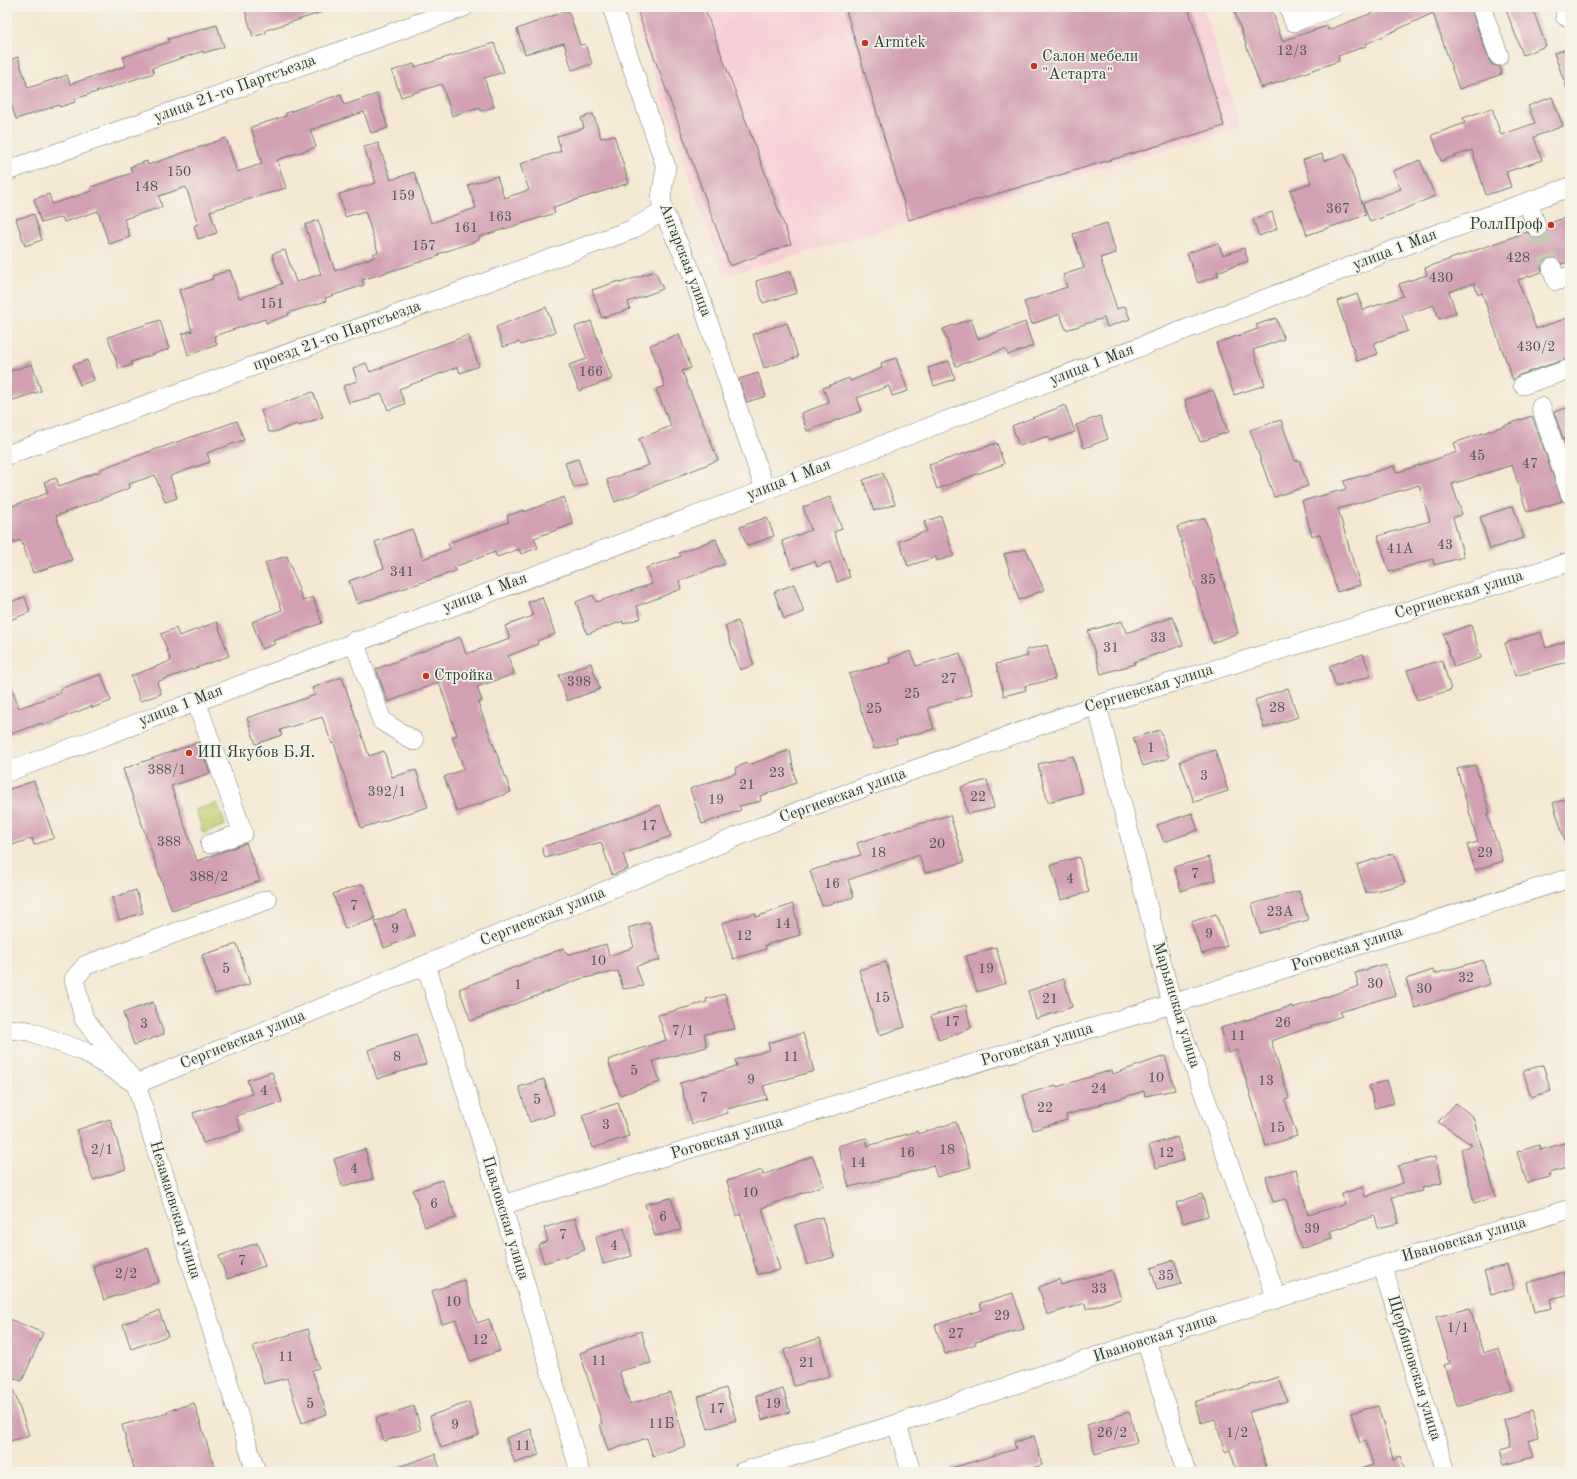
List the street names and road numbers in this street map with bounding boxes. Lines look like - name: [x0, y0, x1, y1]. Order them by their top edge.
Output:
- street label: улица 21-го Партсъезда: [152, 52, 318, 126]
- street label: Ангарская улица: [656, 201, 714, 319]
- street label: улица 1 Мая: [1351, 227, 1439, 273]
- street label: проезд 21-го Партсъезда: [251, 298, 423, 374]
- street label: улица 1 Мая: [1048, 342, 1136, 388]
- street label: улица 1 Мая: [745, 457, 833, 503]
- street label: Сергиевская улица: [1393, 568, 1525, 622]
- street label: улица 1 Мая: [441, 570, 529, 616]
- street label: Сергиевская улица: [1083, 662, 1215, 716]
- street label: улица 1 Мая: [137, 683, 225, 729]
- street label: Сергиевская улица: [777, 766, 909, 826]
- street label: Сергиевская улица: [478, 885, 608, 949]
- street label: Роговская улица: [1289, 923, 1405, 975]
- street label: Марьянская улица: [1149, 940, 1203, 1070]
- street label: Сергиевская улица: [178, 1008, 308, 1072]
- street label: Роговская улица: [979, 1020, 1095, 1070]
- street label: Роговская улица: [669, 1113, 785, 1163]
- street label: Незамаевская улица: [146, 1139, 204, 1281]
- street label: Павловская улица: [479, 1154, 531, 1282]
- street label: Ивановская улица: [1400, 1215, 1528, 1265]
- street label: Щербиновская улица: [1384, 1293, 1444, 1443]
- street label: Ивановская улица: [1091, 1310, 1219, 1366]

